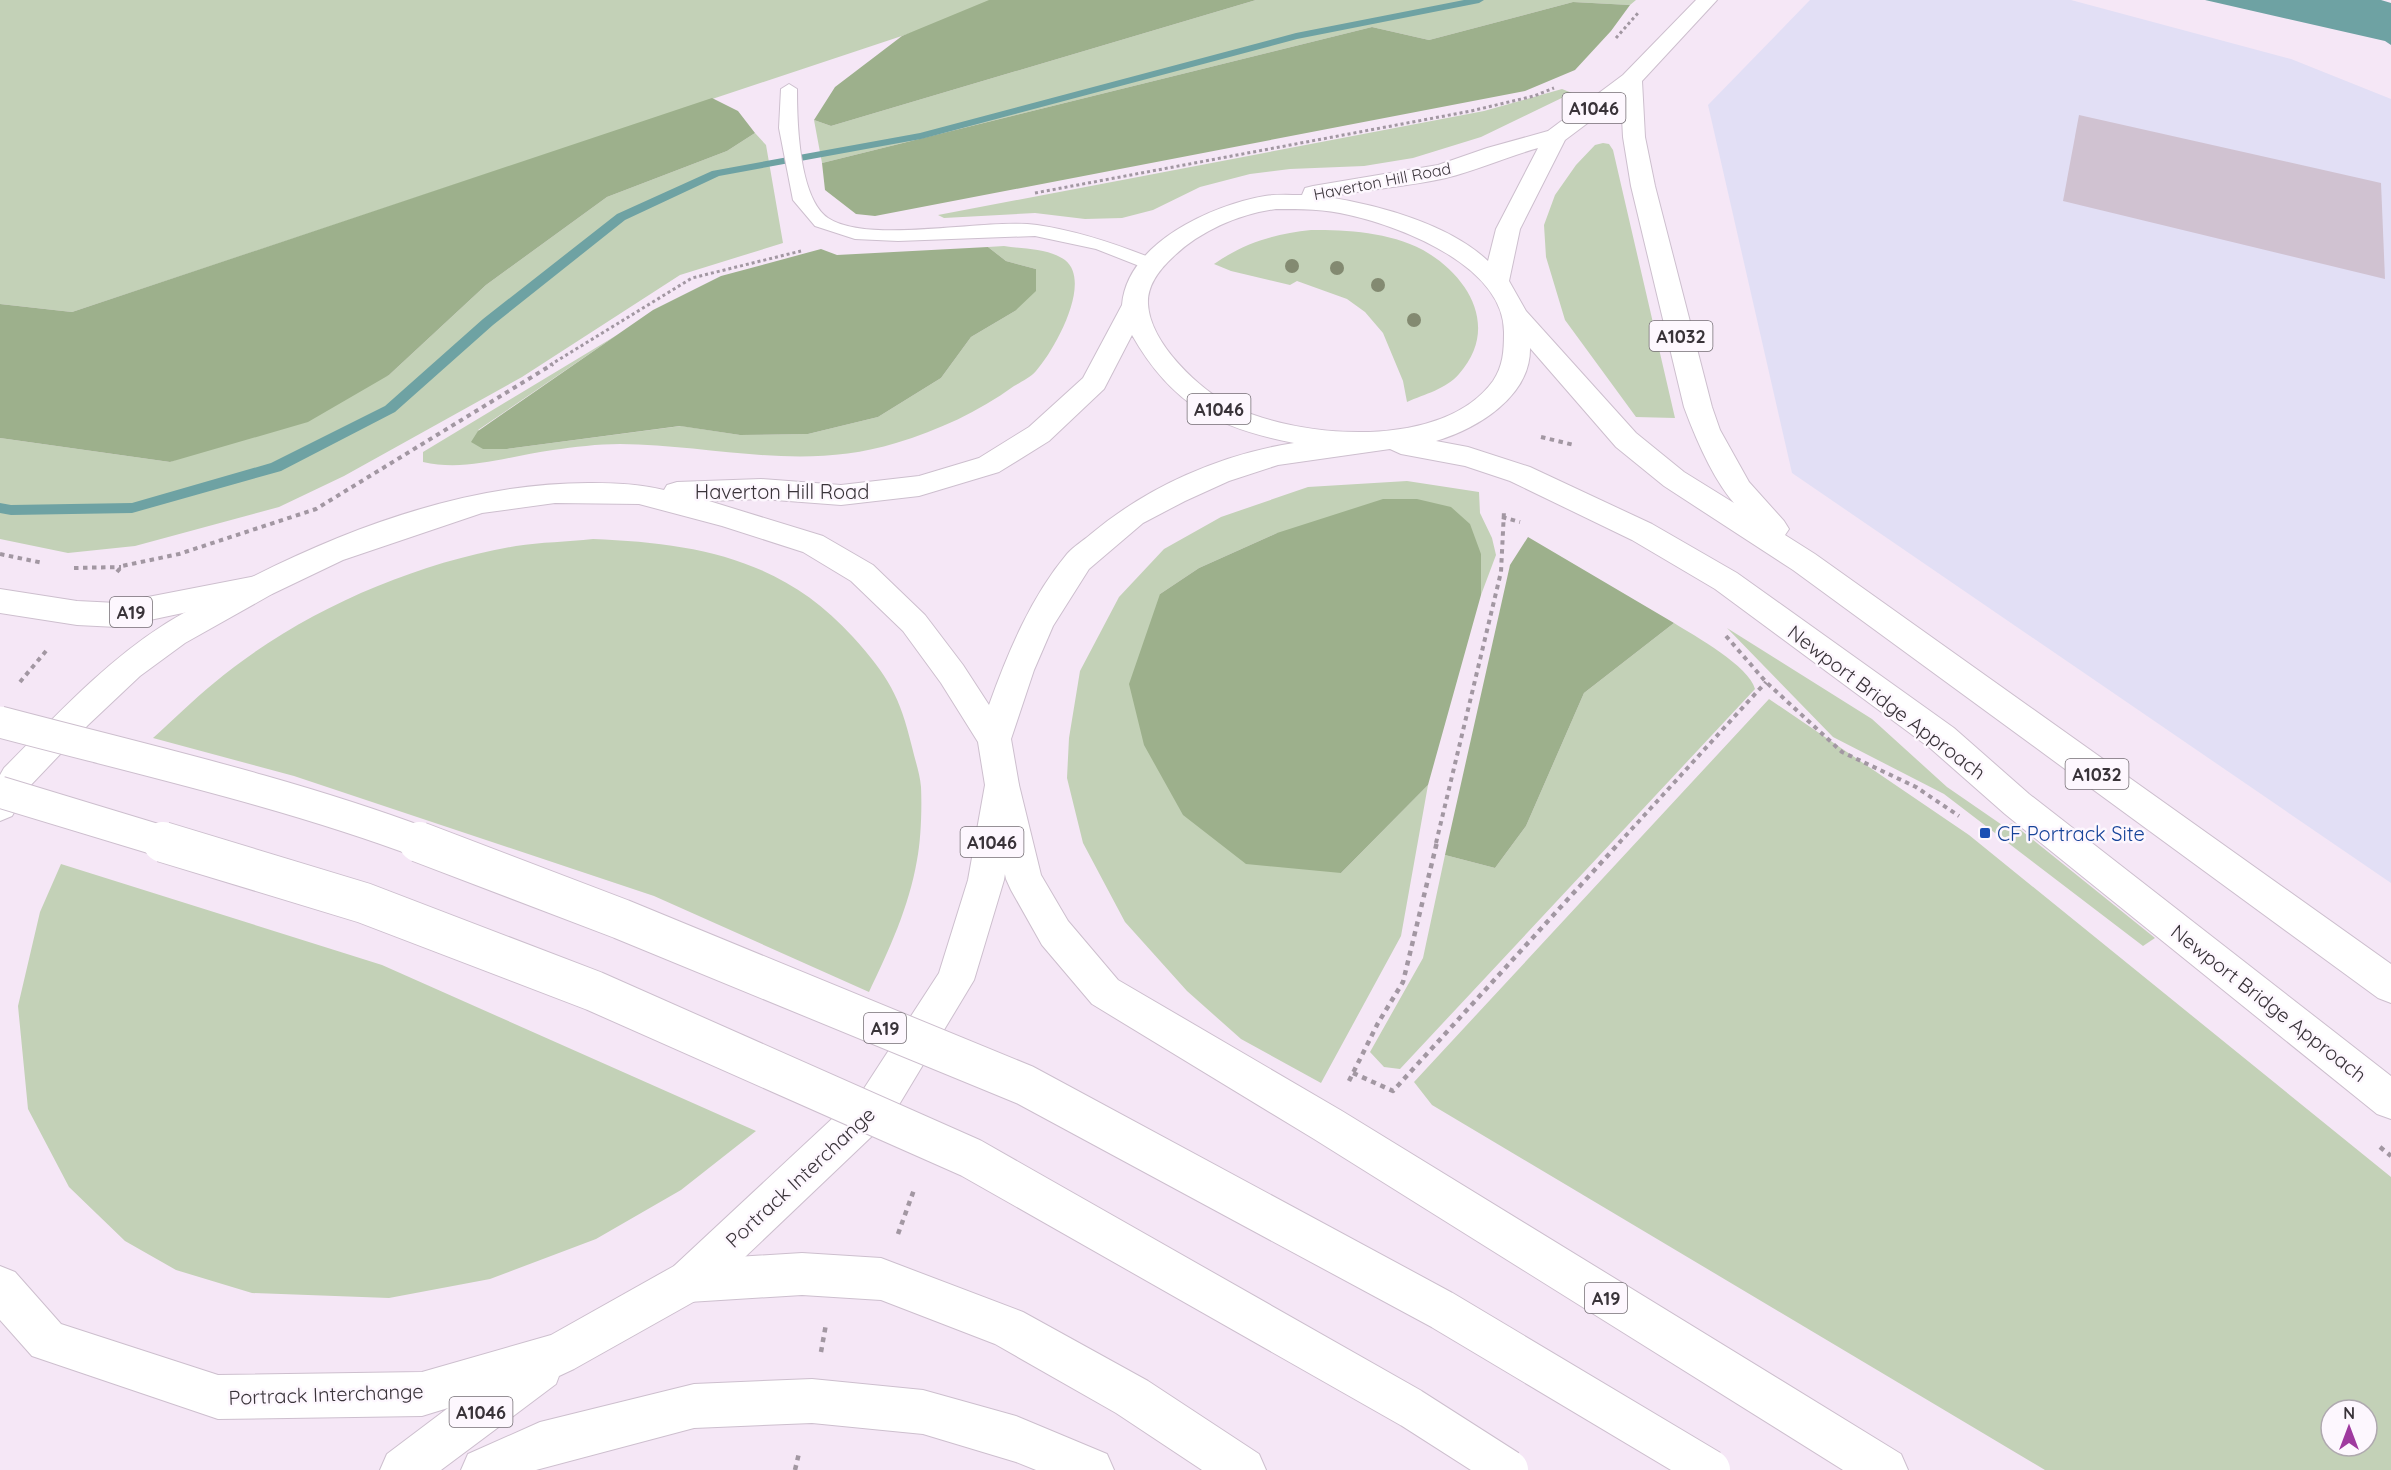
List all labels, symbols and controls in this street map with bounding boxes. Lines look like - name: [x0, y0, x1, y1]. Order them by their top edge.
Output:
- road number: A1046: [1562, 93, 1626, 123]
- street label: Haverton Hill Road: [1312, 158, 1452, 204]
- road number: A1032: [1650, 321, 1712, 351]
- road number: A1046: [1188, 394, 1250, 424]
- street label: Haverton Hill Road: [695, 479, 869, 504]
- road number: A19: [110, 597, 152, 627]
- street label: Newport Bridge Approach: [1783, 619, 1991, 785]
- road number: A1032: [2066, 759, 2128, 789]
- place label: CF Portrack Site: [1997, 821, 2145, 846]
- marker: CF Portrack Site: [1978, 826, 1992, 840]
- road number: A1046: [960, 827, 1024, 857]
- street label: Newport Bridge Approach: [2166, 919, 2372, 1087]
- road number: A19: [864, 1013, 906, 1043]
- street label: Portrack Interchange: [720, 1101, 880, 1253]
- road number: A19: [1585, 1283, 1627, 1313]
- street label: Portrack Interchange: [228, 1378, 424, 1410]
- road number: A1046: [450, 1397, 512, 1427]
- north arrow: [2319, 1398, 2379, 1458]
- text: N: [2343, 1403, 2355, 1423]

